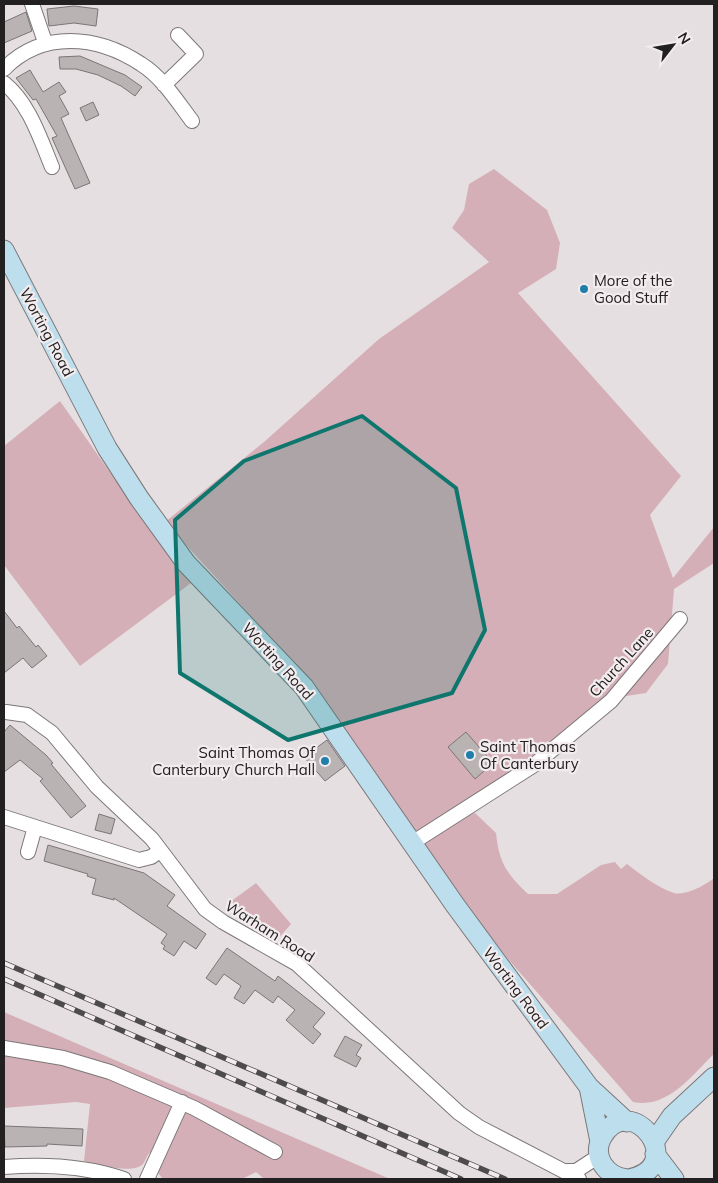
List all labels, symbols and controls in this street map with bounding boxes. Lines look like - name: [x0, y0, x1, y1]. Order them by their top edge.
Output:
- north arrow: [648, 20, 698, 70]
- text: N: [674, 29, 695, 47]
- place label: More of the Good Stuff: [594, 271, 673, 307]
- marker: More of the Good Stuff: [578, 283, 590, 295]
- street label: Worting Road: [16, 284, 78, 380]
- street label: Worting Road: [238, 618, 318, 704]
- street label: Church Lane: [585, 623, 657, 701]
- place label: Saint Thomas Of Canterbury: [480, 737, 579, 773]
- place label: Saint Thomas Of Canterbury Church Hall: [152, 743, 316, 779]
- marker: Saint Thomas Of Canterbury: [464, 749, 476, 761]
- marker: Saint Thomas Of Canterbury Church Hall: [319, 755, 331, 767]
- street label: Warham Road: [222, 896, 318, 966]
- street label: Worting Road: [479, 943, 553, 1033]

